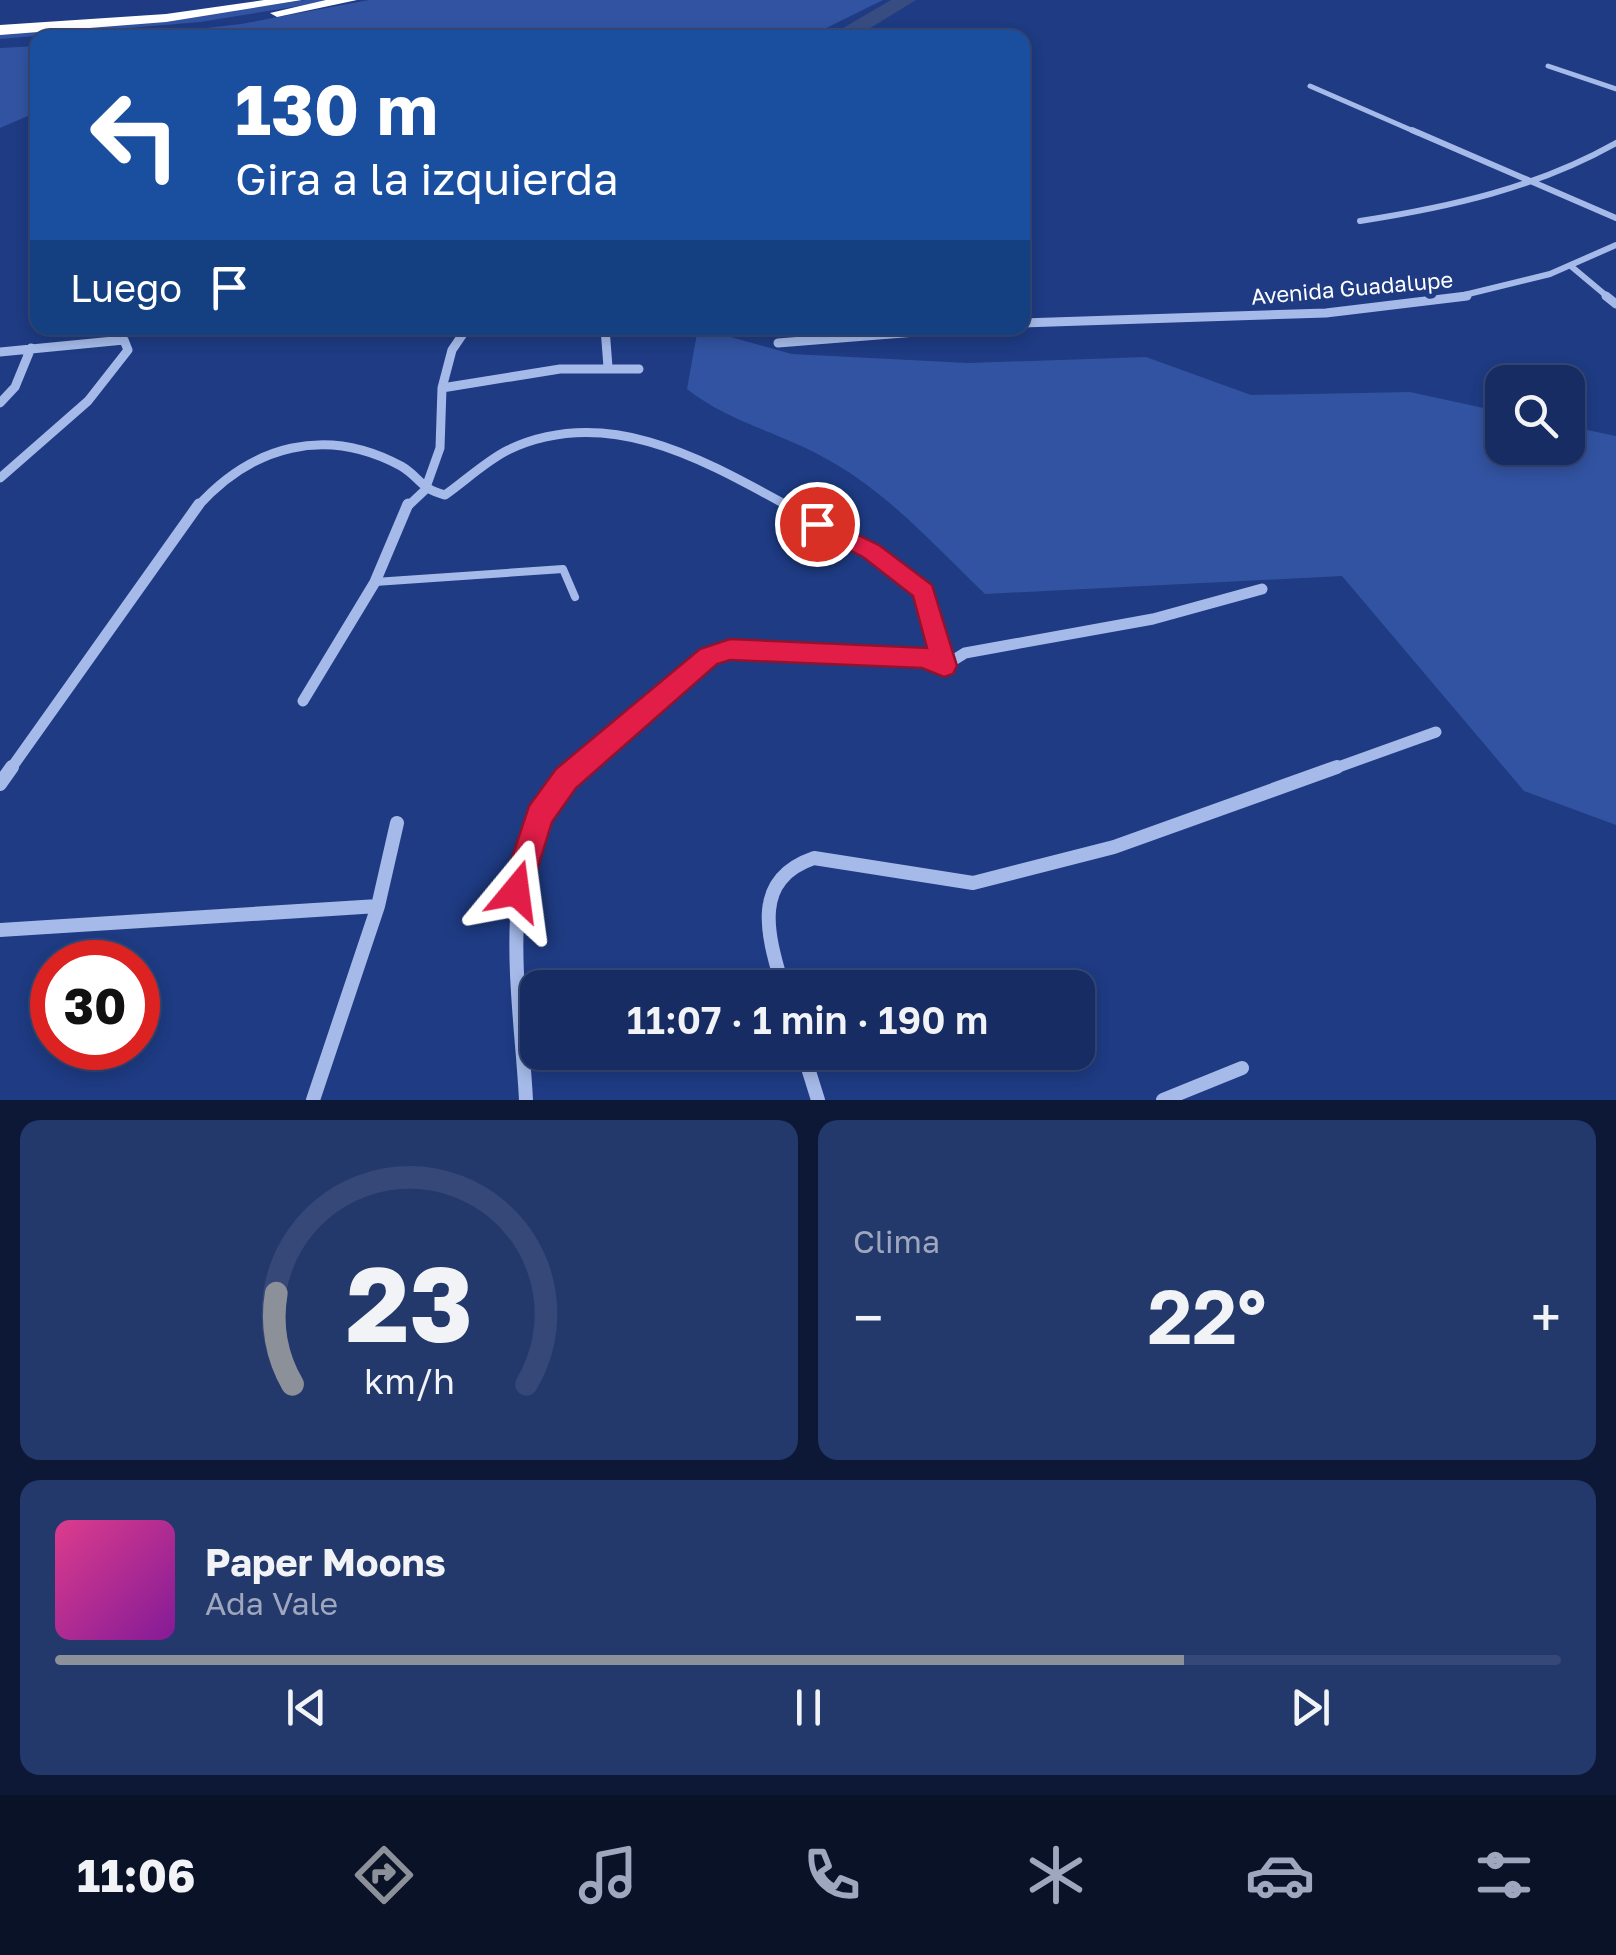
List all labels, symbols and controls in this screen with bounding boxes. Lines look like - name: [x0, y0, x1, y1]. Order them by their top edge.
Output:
- text: 130 m: [235, 66, 438, 150]
- icon: left: [70, 70, 200, 200]
- text: Gira a la izquierda: [235, 151, 619, 205]
- icon: arrive: [202, 260, 257, 315]
- text: Luego: [70, 265, 182, 310]
- street label: Avenida Guadalupe: [1250, 265, 1454, 310]
- map controls: [1485, 365, 1585, 465]
- button: search: [1485, 365, 1585, 465]
- pin: [775, 482, 860, 567]
- icon: arrive: [790, 497, 845, 552]
- position arrow: [464, 839, 568, 943]
- speed limit sign: 30: [30, 940, 160, 1070]
- text: 11:07 · 1 min · 190 m: [627, 997, 988, 1042]
- text: Clima: [853, 1222, 940, 1260]
- text: 23: [346, 1240, 472, 1365]
- text: 22°: [1147, 1270, 1267, 1361]
- text: −: [853, 1284, 883, 1350]
- text: +: [1531, 1284, 1561, 1350]
- text: km/h: [364, 1359, 454, 1402]
- text: Paper Moons: [205, 1539, 446, 1584]
- text: Ada Vale: [205, 1584, 338, 1622]
- icon: previous: [279, 1680, 334, 1735]
- icon: pause: [781, 1680, 836, 1735]
- icon: next: [1283, 1680, 1338, 1735]
- icon: directions: [349, 1840, 419, 1910]
- icon: music: [573, 1840, 643, 1910]
- icon: phone: [797, 1840, 867, 1910]
- icon: climate: [1021, 1840, 1091, 1910]
- icon: car: [1245, 1840, 1315, 1910]
- icon: filters: [1469, 1840, 1539, 1910]
- text: 11:06: [77, 1848, 196, 1902]

